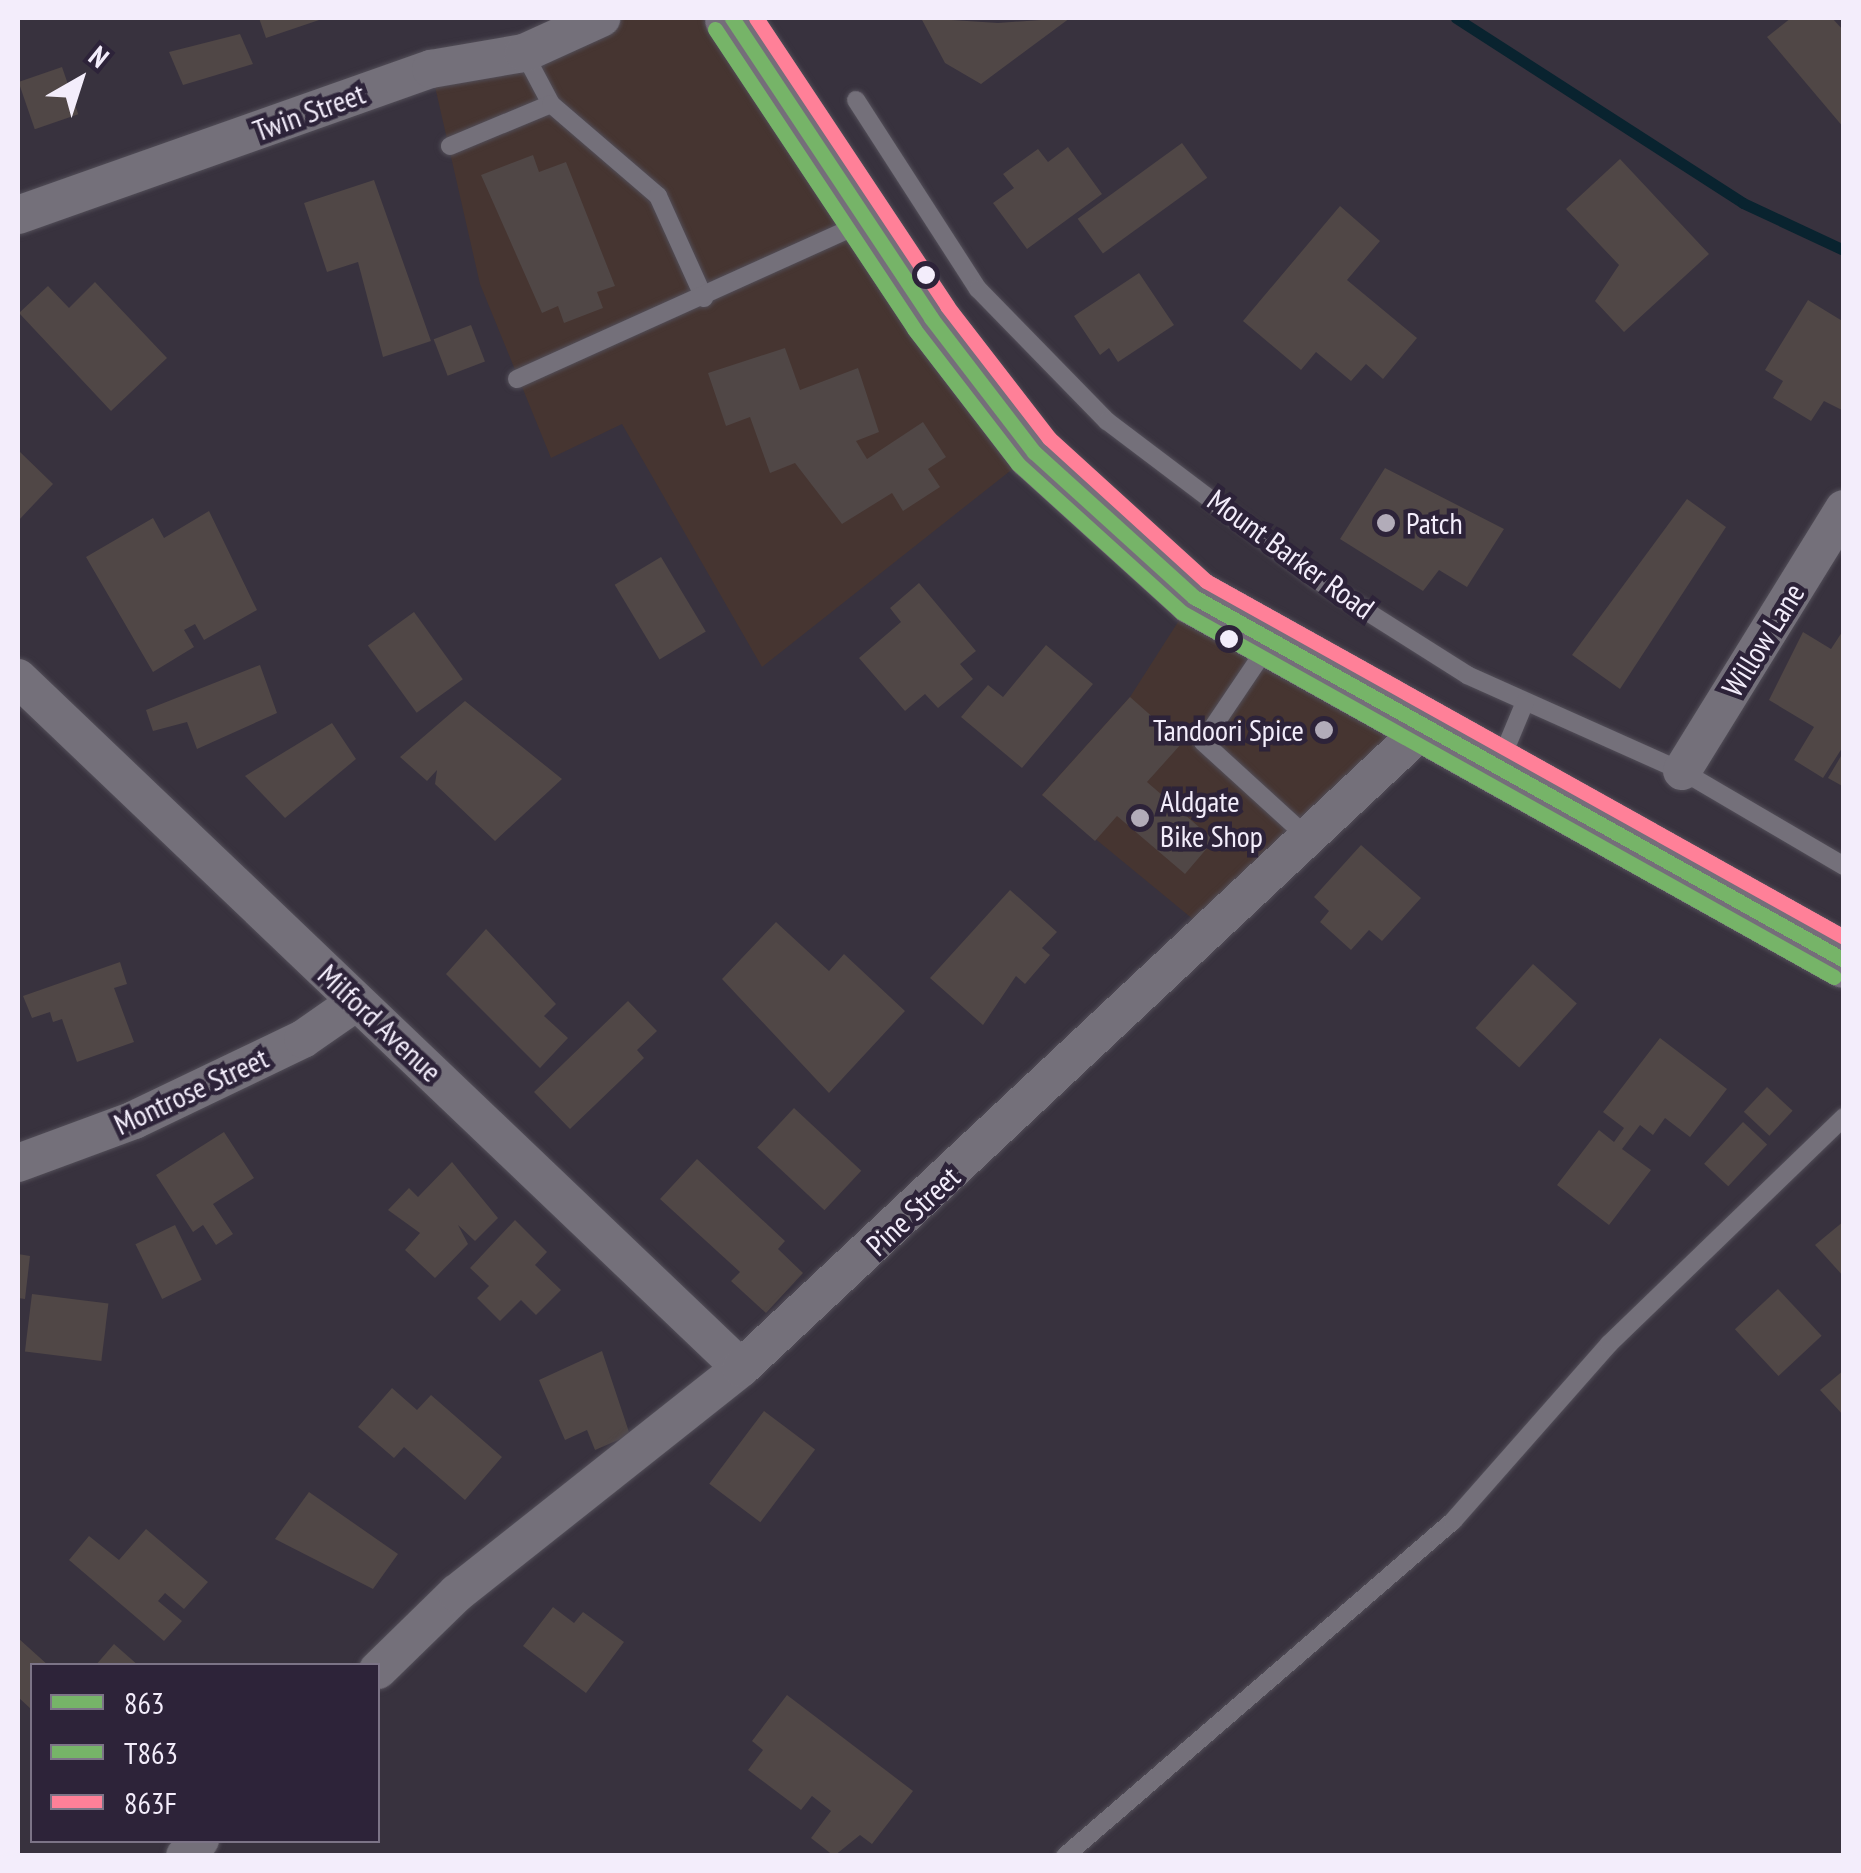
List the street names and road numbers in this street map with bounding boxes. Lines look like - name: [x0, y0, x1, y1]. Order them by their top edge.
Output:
- street label: Twin Street: [248, 75, 370, 149]
- street label: Mount Barker Road: [1201, 482, 1381, 626]
- street label: Willow Lane: [1714, 577, 1812, 703]
- street label: Milford Avenue: [311, 956, 449, 1090]
- street label: Montrose Street: [108, 1040, 274, 1142]
- street label: Pine Street: [859, 1159, 967, 1263]

